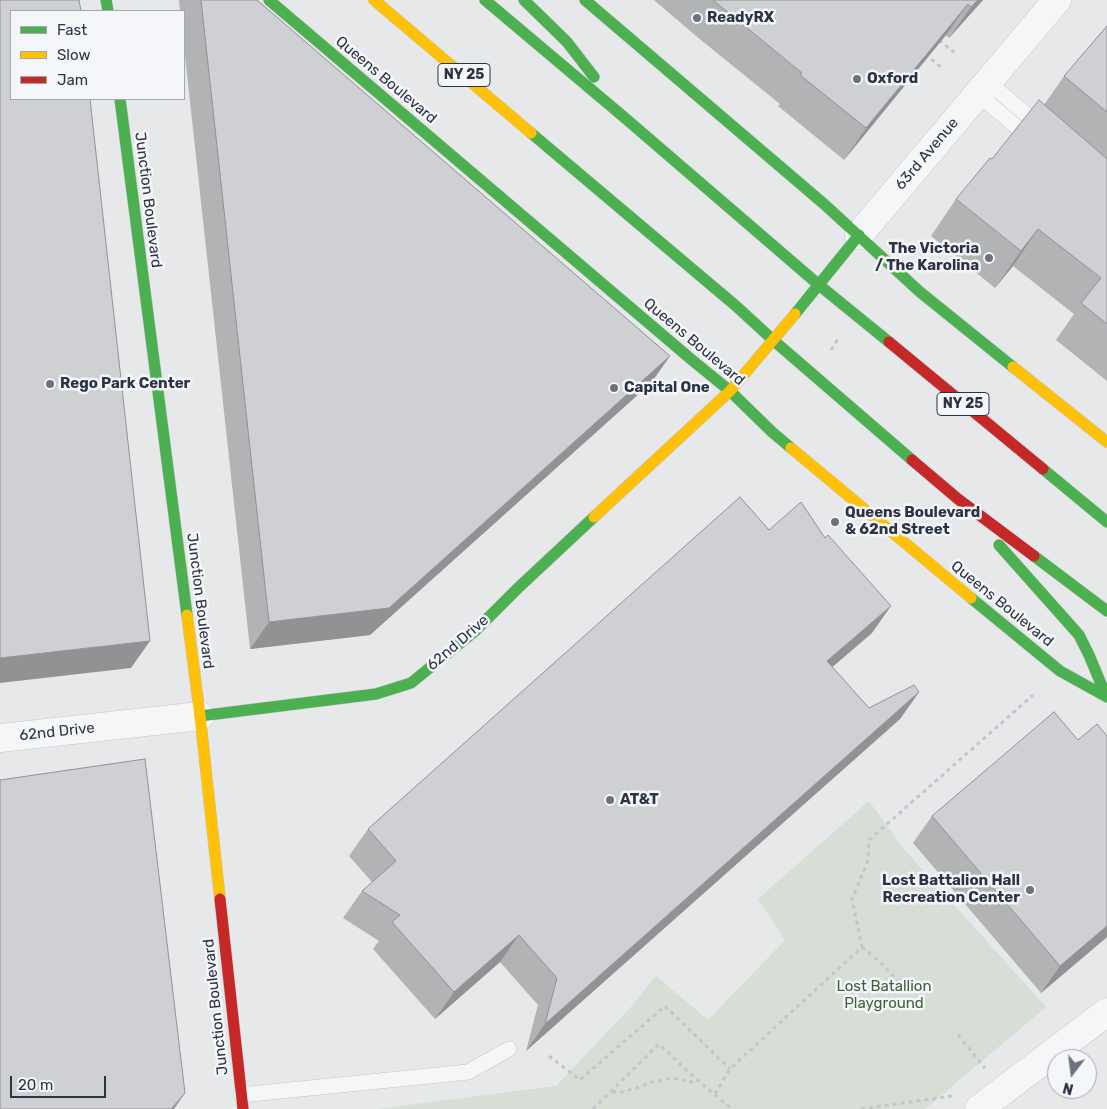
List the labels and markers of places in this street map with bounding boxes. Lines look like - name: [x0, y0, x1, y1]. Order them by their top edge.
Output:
- place label: ReadyRX: [707, 9, 774, 27]
- marker: ReadyRX: [691, 12, 703, 24]
- place label: Oxford: [867, 70, 918, 88]
- marker: Oxford: [851, 73, 863, 85]
- place label: The Victoria / The Karolina: [875, 240, 979, 275]
- marker: The Victoria / The Karolina: [983, 252, 995, 264]
- place label: Rego Park Center: [60, 375, 190, 393]
- marker: Rego Park Center: [44, 378, 56, 390]
- place label: Capital One: [624, 379, 710, 397]
- marker: Capital One: [608, 382, 620, 394]
- place label: Queens Boulevard & 62nd Street: [845, 504, 980, 539]
- marker: Queens Boulevard & 62nd Street: [829, 516, 841, 528]
- place label: AT&T: [620, 791, 659, 809]
- marker: AT&T: [604, 794, 616, 806]
- place label: Lost Battalion Hall Recreation Center: [882, 872, 1020, 907]
- marker: Lost Battalion Hall Recreation Center: [1024, 884, 1036, 896]

